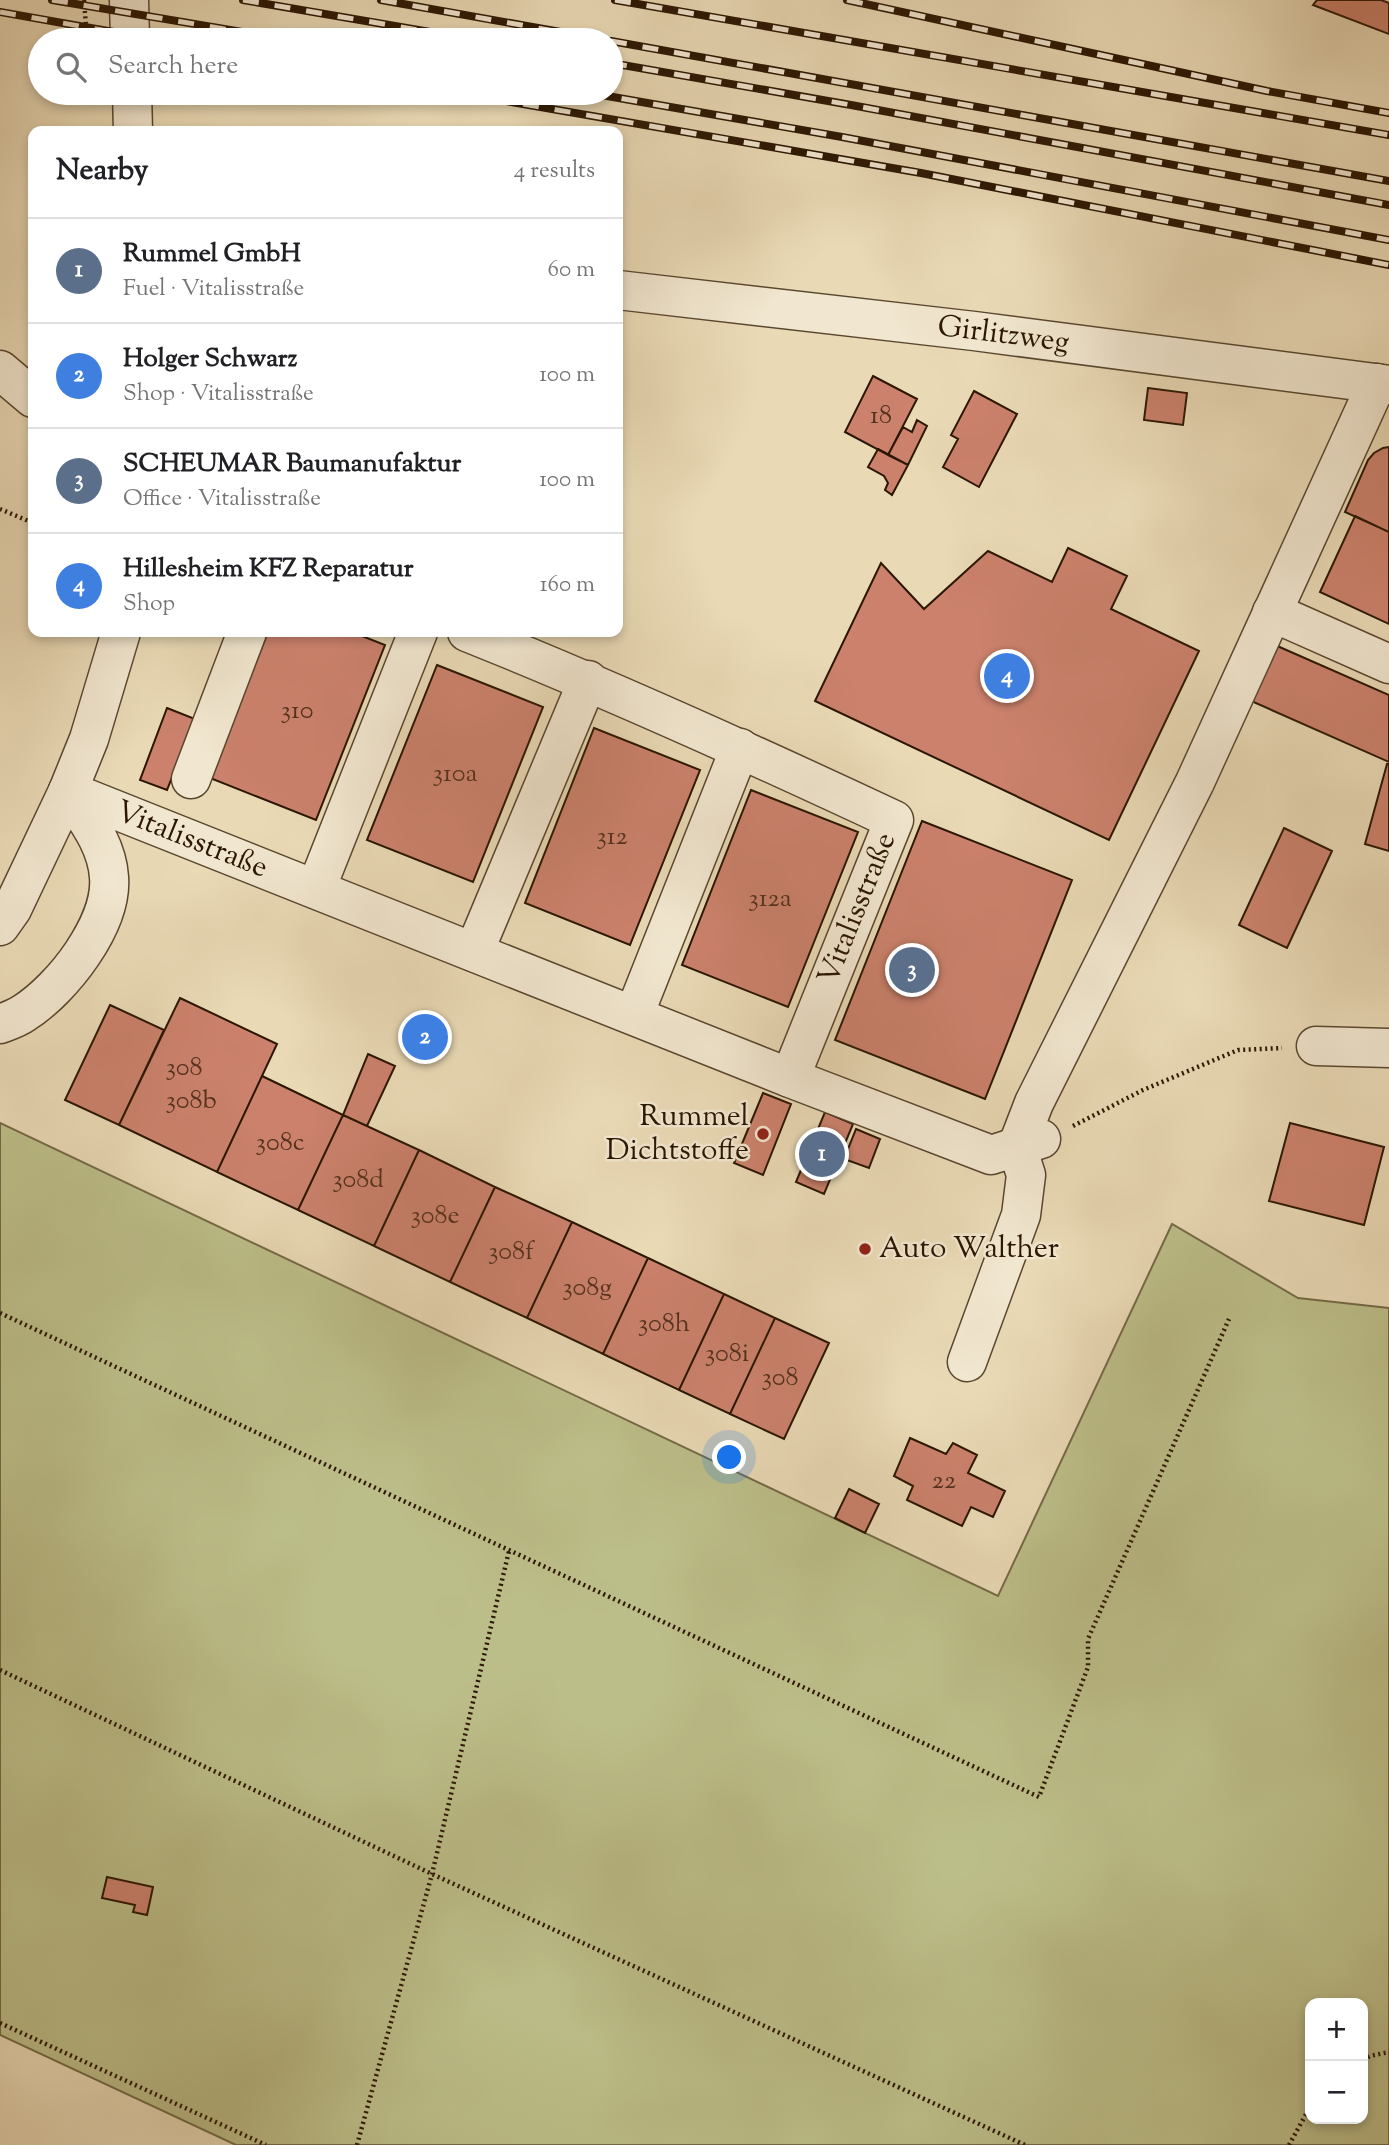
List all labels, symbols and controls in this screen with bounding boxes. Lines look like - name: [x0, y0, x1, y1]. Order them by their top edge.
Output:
- search box: [28, 28, 623, 105]
- icon: search: [52, 48, 90, 86]
- text: Search here: [108, 48, 238, 85]
- text: Nearby: [56, 150, 148, 193]
- text: 4 results: [514, 155, 595, 188]
- text: Rummel GmbH: [123, 236, 301, 273]
- text: 1: [75, 254, 83, 287]
- text: 60 m: [547, 254, 595, 287]
- text: Fuel · Vitalisstraße: [123, 273, 304, 306]
- street label: Girlitzweg: [935, 305, 1072, 365]
- text: Holger Schwarz: [123, 341, 297, 378]
- text: 2: [74, 359, 84, 392]
- text: 100 m: [539, 359, 595, 392]
- text: Shop · Vitalisstraße: [123, 378, 314, 411]
- house number: 18: [870, 398, 892, 435]
- text: SCHEUMAR Baumanufaktur: [123, 446, 461, 483]
- text: 3: [74, 464, 84, 497]
- text: 100 m: [539, 464, 595, 497]
- text: Office · Vitalisstraße: [123, 483, 321, 516]
- text: Hillesheim KFZ Reparatur: [123, 551, 413, 588]
- text: 4: [73, 569, 85, 602]
- text: 160 m: [540, 569, 595, 602]
- text: Shop: [123, 588, 175, 621]
- pin: 4: [984, 650, 1030, 702]
- house number: 310: [281, 693, 313, 730]
- house number: 310a: [433, 756, 477, 793]
- street label: Vitalisstraße: [109, 790, 274, 890]
- house number: 312: [596, 819, 628, 856]
- street label: Vitalisstraße: [808, 827, 908, 991]
- house number: 312a: [748, 881, 792, 918]
- pin: 3: [889, 944, 935, 996]
- pin: 2: [402, 1011, 448, 1063]
- house number: 308: [165, 1050, 203, 1087]
- house number: 308b: [165, 1083, 217, 1120]
- place label: Rummel Dichtstoffe: [606, 1096, 749, 1173]
- house number: 308c: [256, 1125, 305, 1162]
- marker: Rummel Dichtstoffe: [755, 1126, 771, 1142]
- pin: 1: [799, 1128, 845, 1180]
- house number: 308d: [332, 1162, 384, 1199]
- house number: 308e: [410, 1198, 460, 1235]
- place label: Auto Walther: [879, 1228, 1059, 1271]
- house number: 308f: [488, 1234, 535, 1271]
- marker: Auto Walther: [857, 1241, 873, 1257]
- house number: 308g: [562, 1270, 612, 1307]
- house number: 308h: [638, 1306, 690, 1343]
- house number: 308i: [705, 1336, 749, 1373]
- house number: 308: [761, 1360, 799, 1397]
- your location: [712, 1440, 746, 1474]
- house number: 22: [932, 1463, 956, 1500]
- map controls: [1305, 1998, 1368, 2124]
- button: +: [1305, 1998, 1368, 2061]
- button: −: [1305, 2061, 1368, 2124]

